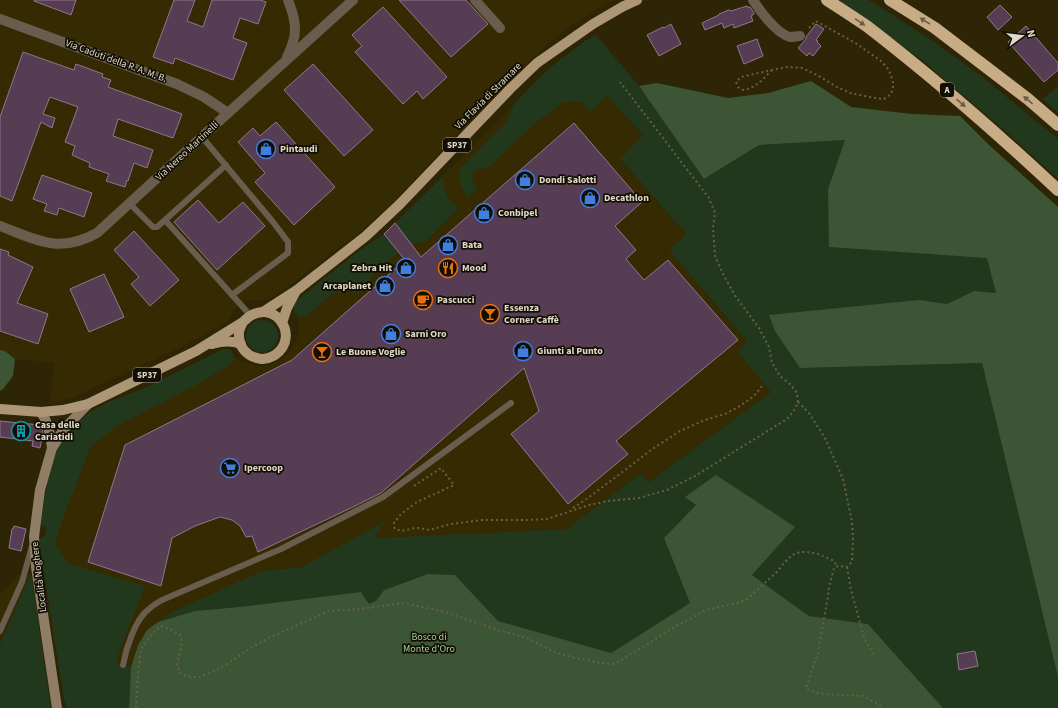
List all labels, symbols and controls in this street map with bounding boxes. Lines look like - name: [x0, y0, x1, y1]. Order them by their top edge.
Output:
- north arrow: [1002, 16, 1042, 56]
- one-way arrow: [855, 18, 865, 26]
- one-way arrow: [919, 18, 931, 25]
- text: N: [1023, 28, 1039, 39]
- street label: Via Caduti della R. A. M. B.: [63, 36, 169, 86]
- street label: Via Flavia di Stramare: [451, 59, 525, 133]
- road number: A: [940, 83, 954, 97]
- one-way arrow: [1023, 95, 1034, 104]
- one-way arrow: [956, 98, 967, 107]
- street label: Via Nereo Martinelli: [152, 118, 222, 184]
- shop icon: Pintaudi: [255, 138, 277, 160]
- road number: SP37: [443, 138, 471, 152]
- place label: Pintaudi: [280, 142, 318, 156]
- shop icon: Dondi Salotti: [514, 169, 536, 191]
- place label: Dondi Salotti: [539, 173, 597, 187]
- shop icon: Decathlon: [579, 187, 601, 209]
- place label: Decathlon: [604, 191, 649, 205]
- shop icon: Conbipel: [473, 202, 495, 224]
- place label: Conbipel: [498, 206, 537, 220]
- shop icon: Bata: [437, 234, 459, 256]
- place label: Bata: [462, 238, 482, 252]
- shop icon: Zebra Hit: [395, 257, 417, 279]
- restaurant icon: Mood: [437, 257, 459, 279]
- place label: Zebra Hit: [352, 261, 392, 275]
- place label: Mood: [462, 261, 487, 275]
- shop icon: Arcaplanet: [374, 275, 396, 297]
- place label: Arcaplanet: [322, 279, 371, 293]
- cafe icon: Pascucci: [412, 289, 434, 311]
- place label: Pascucci: [437, 293, 475, 307]
- place label: Essenza Corner Caffè: [504, 301, 559, 327]
- bar icon: Essenza Corner Caffè: [479, 303, 501, 325]
- shop icon: Sarni Oro: [380, 323, 402, 345]
- place label: Sarni Oro: [405, 327, 447, 341]
- shop icon: Giunti al Punto: [512, 340, 534, 362]
- bar icon: Le Buone Voglie: [311, 341, 333, 363]
- place label: Giunti al Punto: [537, 344, 603, 358]
- place label: Le Buone Voglie: [336, 345, 405, 359]
- road number: SP37: [133, 368, 161, 382]
- place label: Casa delle Cariatidi: [35, 418, 80, 444]
- building icon: Casa delle Cariatidi: [10, 420, 32, 442]
- supermarket icon: Ipercoop: [219, 457, 241, 479]
- place label: Ipercoop: [244, 461, 283, 475]
- street label: Località Noghere: [28, 541, 50, 613]
- park label: Bosco di Monte d'Oro: [403, 630, 455, 656]

